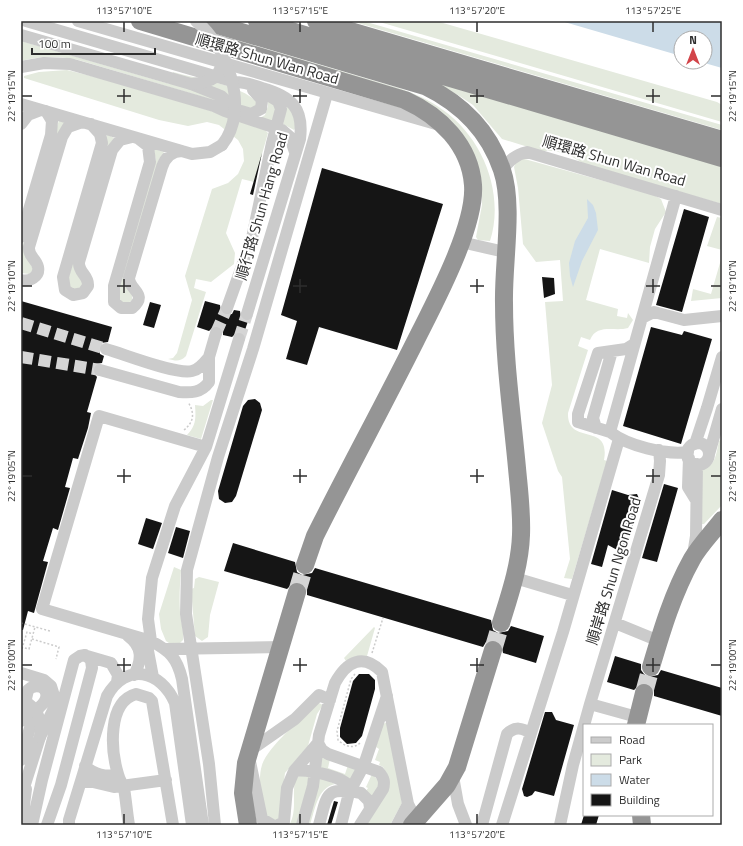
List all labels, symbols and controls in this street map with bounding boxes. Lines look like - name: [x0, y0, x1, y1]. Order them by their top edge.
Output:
- text: 113°57'10"E: [96, 3, 153, 18]
- text: 113°57'15"E: [272, 3, 329, 18]
- text: 113°57'20"E: [449, 3, 506, 18]
- text: 113°57'25"E: [625, 3, 682, 18]
- street label: 順環路 Shun Wan Road: [193, 27, 342, 90]
- scale bar: [32, 30, 155, 56]
- north arrow: [673, 30, 713, 70]
- text: N: [689, 32, 697, 48]
- text: 100 m: [38, 34, 71, 53]
- text: 22°19'15"N: [4, 70, 19, 122]
- text: 22°19'15"N: [725, 70, 740, 122]
- street label: 順行路 Shun Hang Road: [229, 129, 294, 283]
- street label: 順環路 Shun Wan Road: [540, 129, 689, 192]
- text: 22°19'10"N: [4, 260, 19, 312]
- text: 22°19'10"N: [725, 260, 740, 312]
- text: 22°19'05"N: [4, 450, 19, 502]
- text: 22°19'05"N: [725, 450, 740, 502]
- street label: 順岸路 Shun Ngon Road: [580, 494, 647, 648]
- text: 22°19'00"N: [4, 639, 19, 691]
- text: 22°19'00"N: [725, 639, 740, 691]
- legend: [583, 724, 713, 816]
- text: Road: [619, 730, 645, 749]
- text: Park: [619, 750, 642, 769]
- text: Water: [619, 770, 650, 789]
- text: Building: [619, 790, 660, 809]
- text: 113°57'10"E: [96, 827, 153, 842]
- text: 113°57'15"E: [272, 827, 329, 842]
- text: 113°57'20"E: [449, 827, 506, 842]

